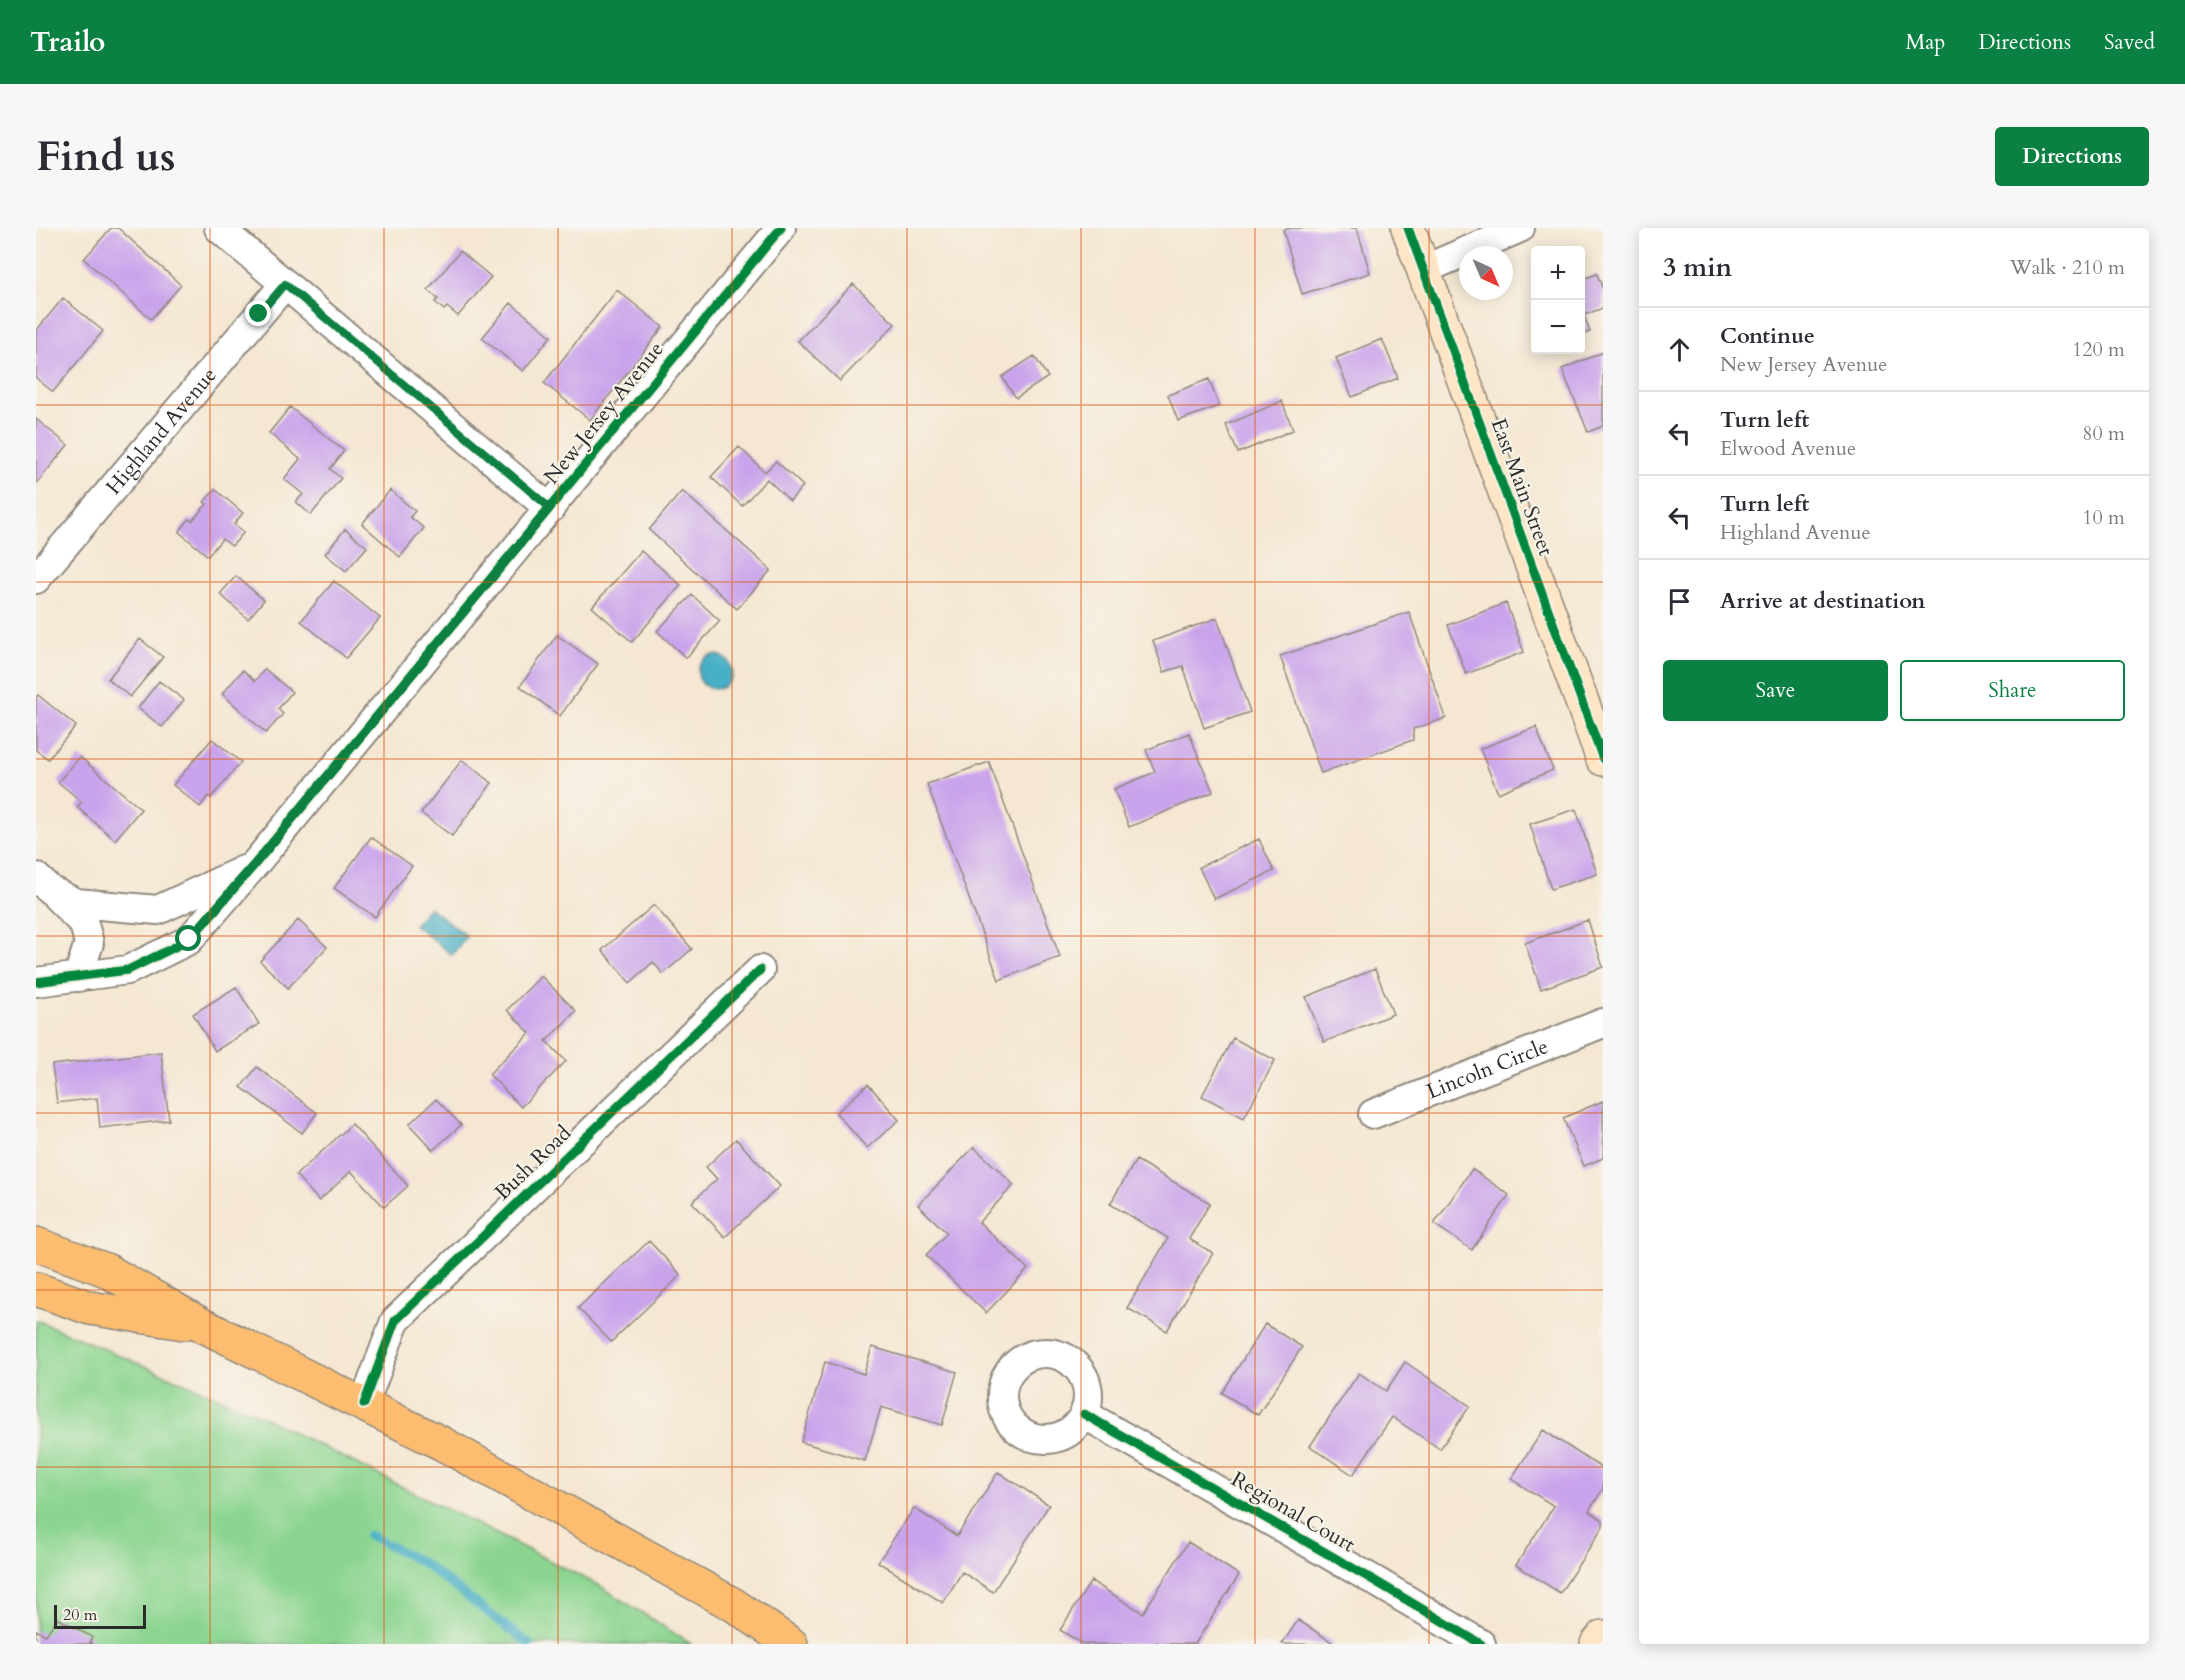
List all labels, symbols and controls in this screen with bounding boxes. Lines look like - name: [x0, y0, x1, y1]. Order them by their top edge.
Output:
- text: Trailo: [30, 23, 105, 61]
- text: Map: [1905, 28, 1945, 57]
- text: Directions: [1978, 28, 2071, 57]
- text: Saved: [2104, 28, 2155, 57]
- button: Directions: [1995, 127, 2149, 186]
- text: Find us: [36, 128, 176, 185]
- north arrow: [1459, 246, 1513, 300]
- map controls: [1531, 246, 1585, 354]
- button: +: [1531, 246, 1585, 300]
- text: 3 min: [1663, 250, 1732, 285]
- text: Walk · 210 m: [2010, 254, 2125, 281]
- route end: [245, 300, 271, 326]
- button: −: [1531, 300, 1585, 354]
- text: Continue: [1720, 321, 1815, 351]
- icon: ahead: [1663, 333, 1696, 366]
- street label: New Jersey Avenue: [537, 336, 671, 490]
- text: 120 m: [2072, 336, 2125, 363]
- text: New Jersey Avenue: [1720, 351, 1887, 378]
- street label: Highland Avenue: [99, 361, 223, 501]
- text: Turn left: [1720, 405, 1809, 435]
- street label: East Main Street: [1484, 414, 1560, 560]
- icon: left: [1663, 417, 1696, 450]
- text: 80 m: [2082, 420, 2125, 447]
- text: Elwood Avenue: [1720, 435, 1856, 462]
- text: Turn left: [1720, 489, 1809, 519]
- icon: left: [1663, 501, 1696, 534]
- text: 10 m: [2082, 504, 2125, 531]
- text: Highland Avenue: [1720, 519, 1871, 546]
- icon: arrive: [1663, 585, 1696, 618]
- text: Arrive at destination: [1720, 586, 1925, 616]
- button: Save: [1663, 660, 1888, 721]
- button: Share: [1900, 660, 2125, 721]
- route start: [175, 925, 201, 951]
- street label: Lincoln Circle: [1422, 1032, 1552, 1106]
- street label: Bush Road: [488, 1119, 578, 1207]
- street label: Regional Court: [1226, 1465, 1360, 1559]
- scale bar: [54, 1602, 146, 1630]
- text: 20 m: [63, 1604, 97, 1626]

